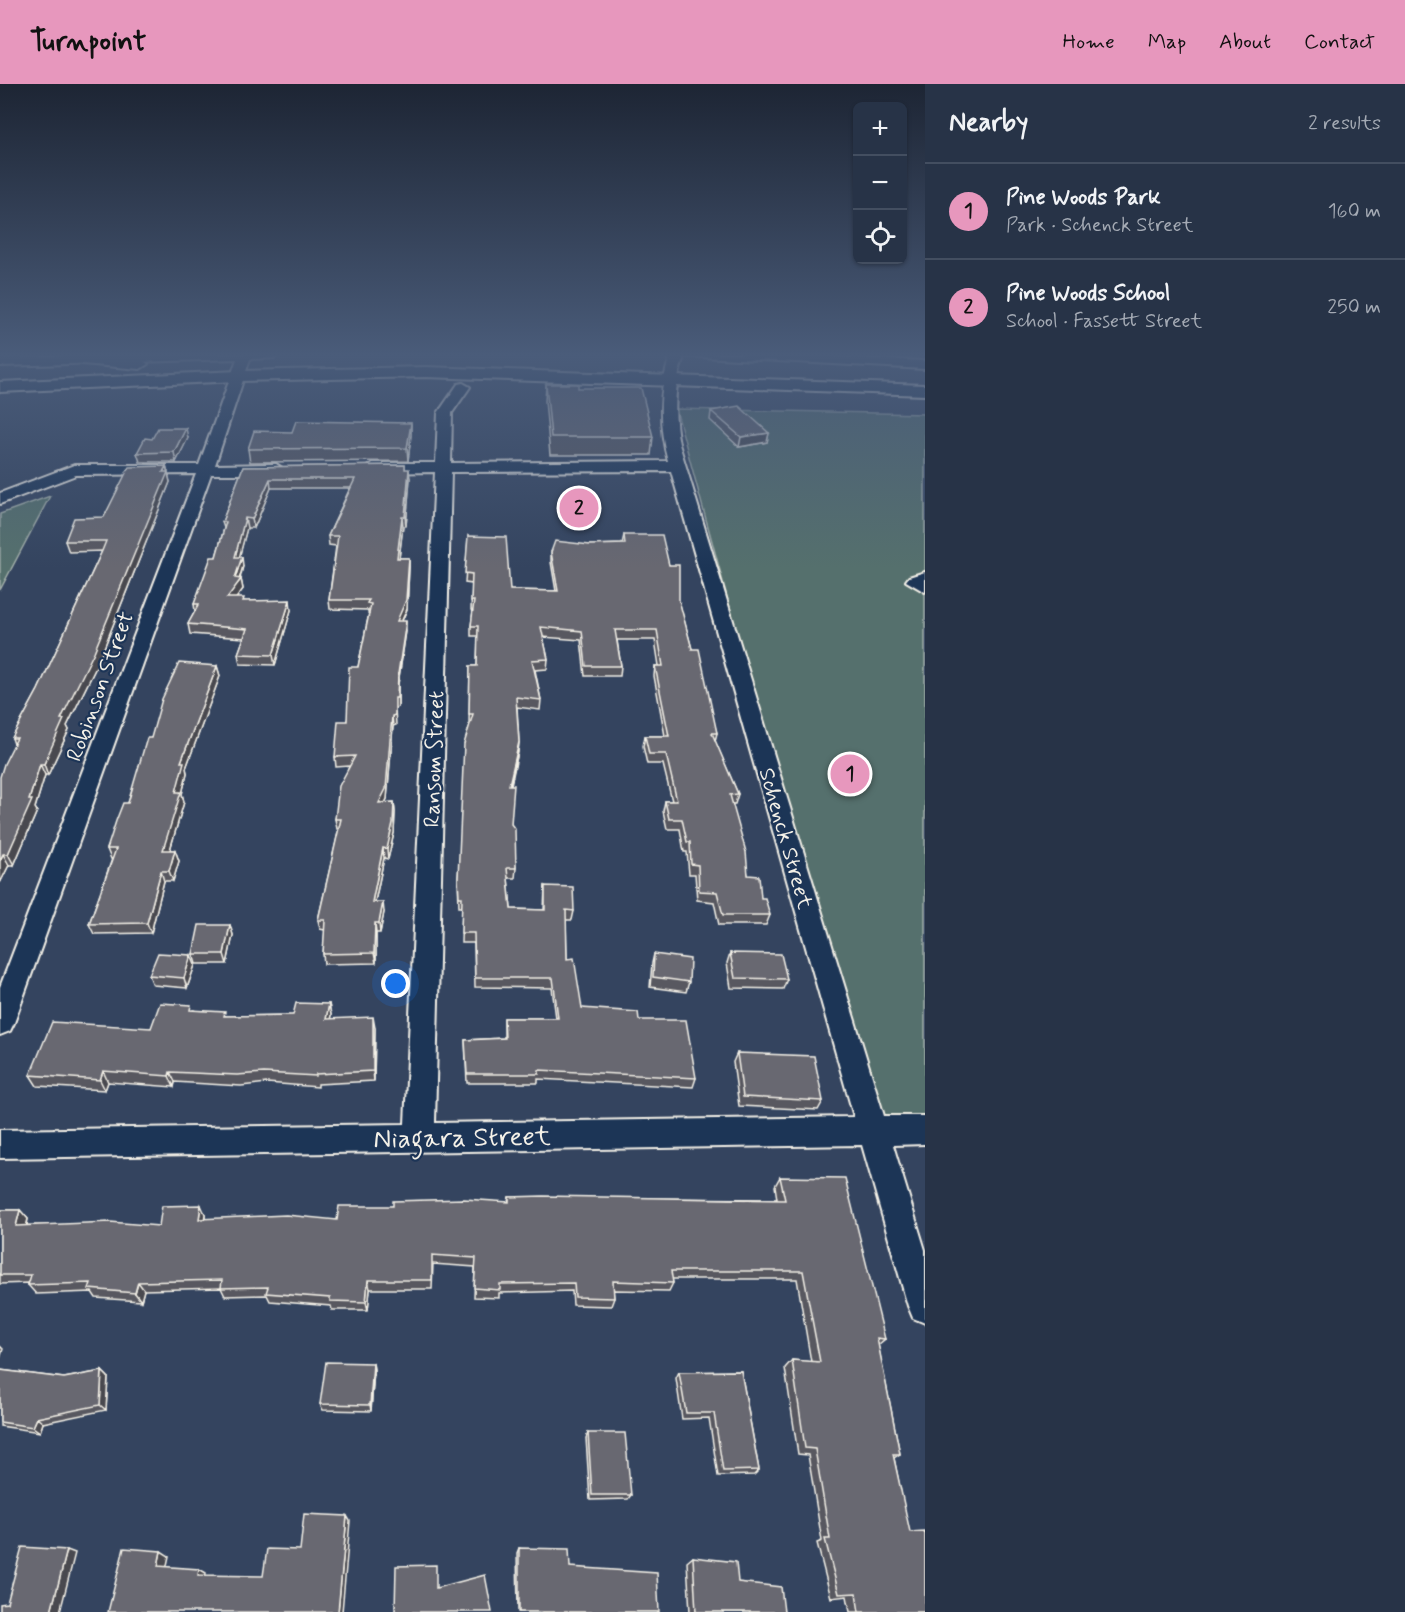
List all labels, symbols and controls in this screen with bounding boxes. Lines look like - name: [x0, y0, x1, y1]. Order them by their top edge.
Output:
- text: Turnpoint: [30, 24, 146, 61]
- text: Home: [1063, 28, 1115, 56]
- text: Map: [1148, 28, 1186, 56]
- text: About: [1219, 28, 1271, 56]
- text: Contact: [1304, 28, 1375, 56]
- map controls: [853, 102, 907, 264]
- button: +: [853, 102, 907, 156]
- text: Nearby: [949, 106, 1028, 140]
- text: 2 results: [1308, 110, 1381, 137]
- button: −: [853, 156, 907, 210]
- text: Pine Woods Park: [1006, 184, 1161, 212]
- text: 1: [964, 198, 973, 225]
- text: 160 m: [1328, 198, 1381, 225]
- button: locate: [853, 210, 907, 264]
- text: Park · Schenck Street: [1006, 212, 1194, 239]
- text: Pine Woods School: [1006, 280, 1170, 308]
- text: 2: [964, 294, 973, 321]
- text: 250 m: [1327, 294, 1381, 321]
- text: School · Fassett Street: [1006, 308, 1202, 335]
- pin: 2: [560, 486, 598, 530]
- street label: Robinson Street: [61, 608, 141, 766]
- street label: Ransom Street: [419, 690, 451, 828]
- pin: 1: [830, 752, 870, 796]
- street label: Schenck Street: [752, 765, 819, 912]
- your location: [381, 969, 410, 998]
- street label: Niagara Street: [373, 1119, 551, 1161]

